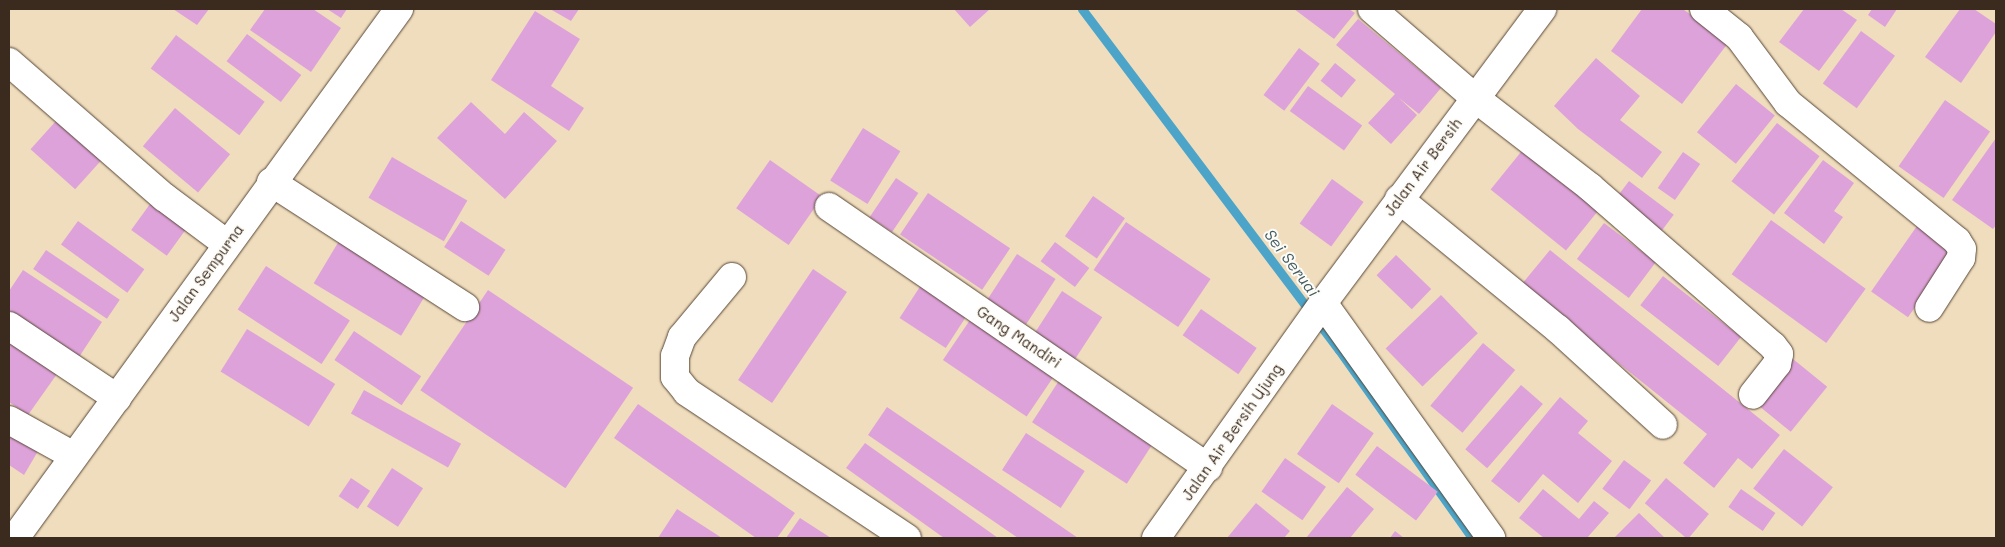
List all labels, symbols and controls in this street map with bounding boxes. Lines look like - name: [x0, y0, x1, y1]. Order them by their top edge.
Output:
- street label: Jalan Air Bersih: [1380, 115, 1466, 219]
- street label: Jalan Sempurna: [165, 221, 247, 325]
- water label: Sei Seruai: [1260, 225, 1324, 301]
- street label: Gang Mandiri: [973, 302, 1065, 372]
- street label: Jalan Air Bersih Ujung: [1178, 360, 1286, 504]

